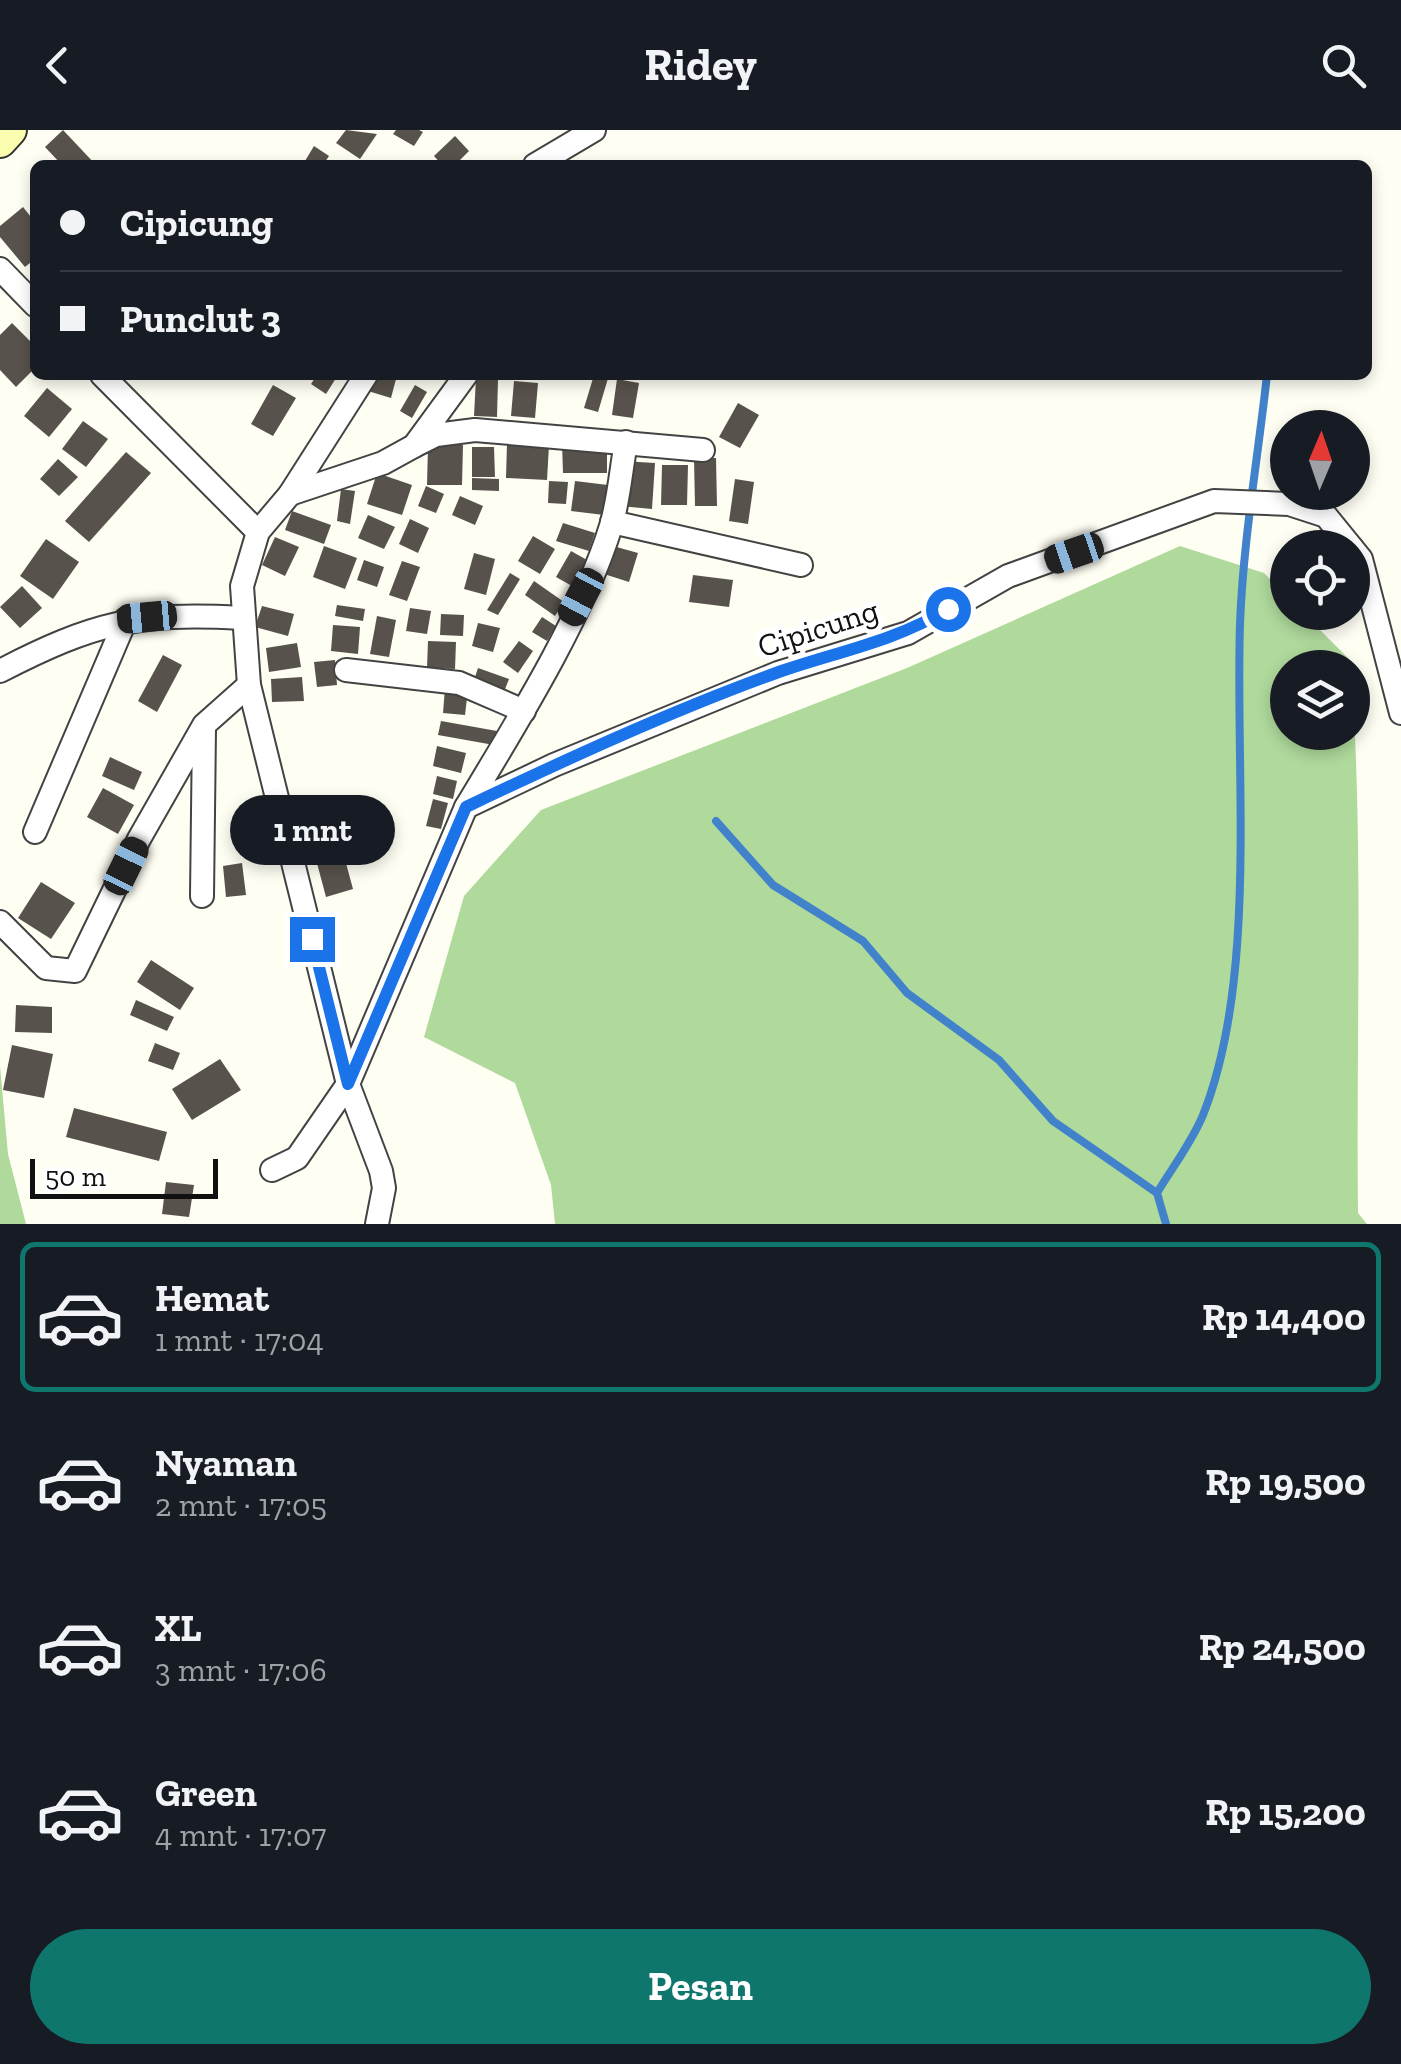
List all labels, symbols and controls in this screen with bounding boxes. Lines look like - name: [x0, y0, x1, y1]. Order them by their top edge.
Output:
- icon: back: [30, 38, 85, 93]
- text: Ridey: [644, 38, 757, 92]
- icon: search: [1316, 38, 1371, 93]
- text: Cipicung: [120, 200, 273, 246]
- text: Punclut 3: [120, 296, 281, 342]
- north arrow: [1270, 410, 1370, 510]
- map controls: [1270, 410, 1370, 750]
- car: [1041, 529, 1107, 577]
- button: locate: [1270, 530, 1370, 630]
- car: [554, 563, 608, 631]
- route start: [926, 587, 971, 632]
- street label: Cipicung: [753, 591, 883, 665]
- car: [116, 599, 178, 635]
- button: layers: [1270, 650, 1370, 750]
- callout: 1 mnt: [230, 794, 394, 864]
- text: 1 mnt: [273, 811, 352, 849]
- car: [99, 832, 153, 900]
- route end: [290, 917, 335, 962]
- scale bar: [30, 1154, 218, 1198]
- text: 50 m: [45, 1160, 106, 1193]
- icon: car: [35, 1272, 125, 1362]
- text: Hemat: [155, 1275, 269, 1321]
- text: Rp 14,400: [1202, 1294, 1366, 1340]
- text: 1 mnt · 17:04: [155, 1321, 324, 1359]
- icon: car: [35, 1437, 125, 1527]
- text: Nyaman: [155, 1440, 297, 1486]
- text: Rp 19,500: [1205, 1459, 1366, 1505]
- text: 2 mnt · 17:05: [155, 1486, 327, 1524]
- icon: car: [35, 1602, 125, 1692]
- text: XL: [155, 1605, 202, 1651]
- text: Rp 24,500: [1199, 1624, 1366, 1670]
- text: 3 mnt · 17:06: [155, 1651, 327, 1689]
- icon: car: [35, 1767, 125, 1857]
- text: Green: [155, 1770, 257, 1816]
- text: Rp 15,200: [1205, 1789, 1366, 1835]
- text: 4 mnt · 17:07: [155, 1816, 326, 1854]
- button: Pesan: [30, 1929, 1371, 2044]

